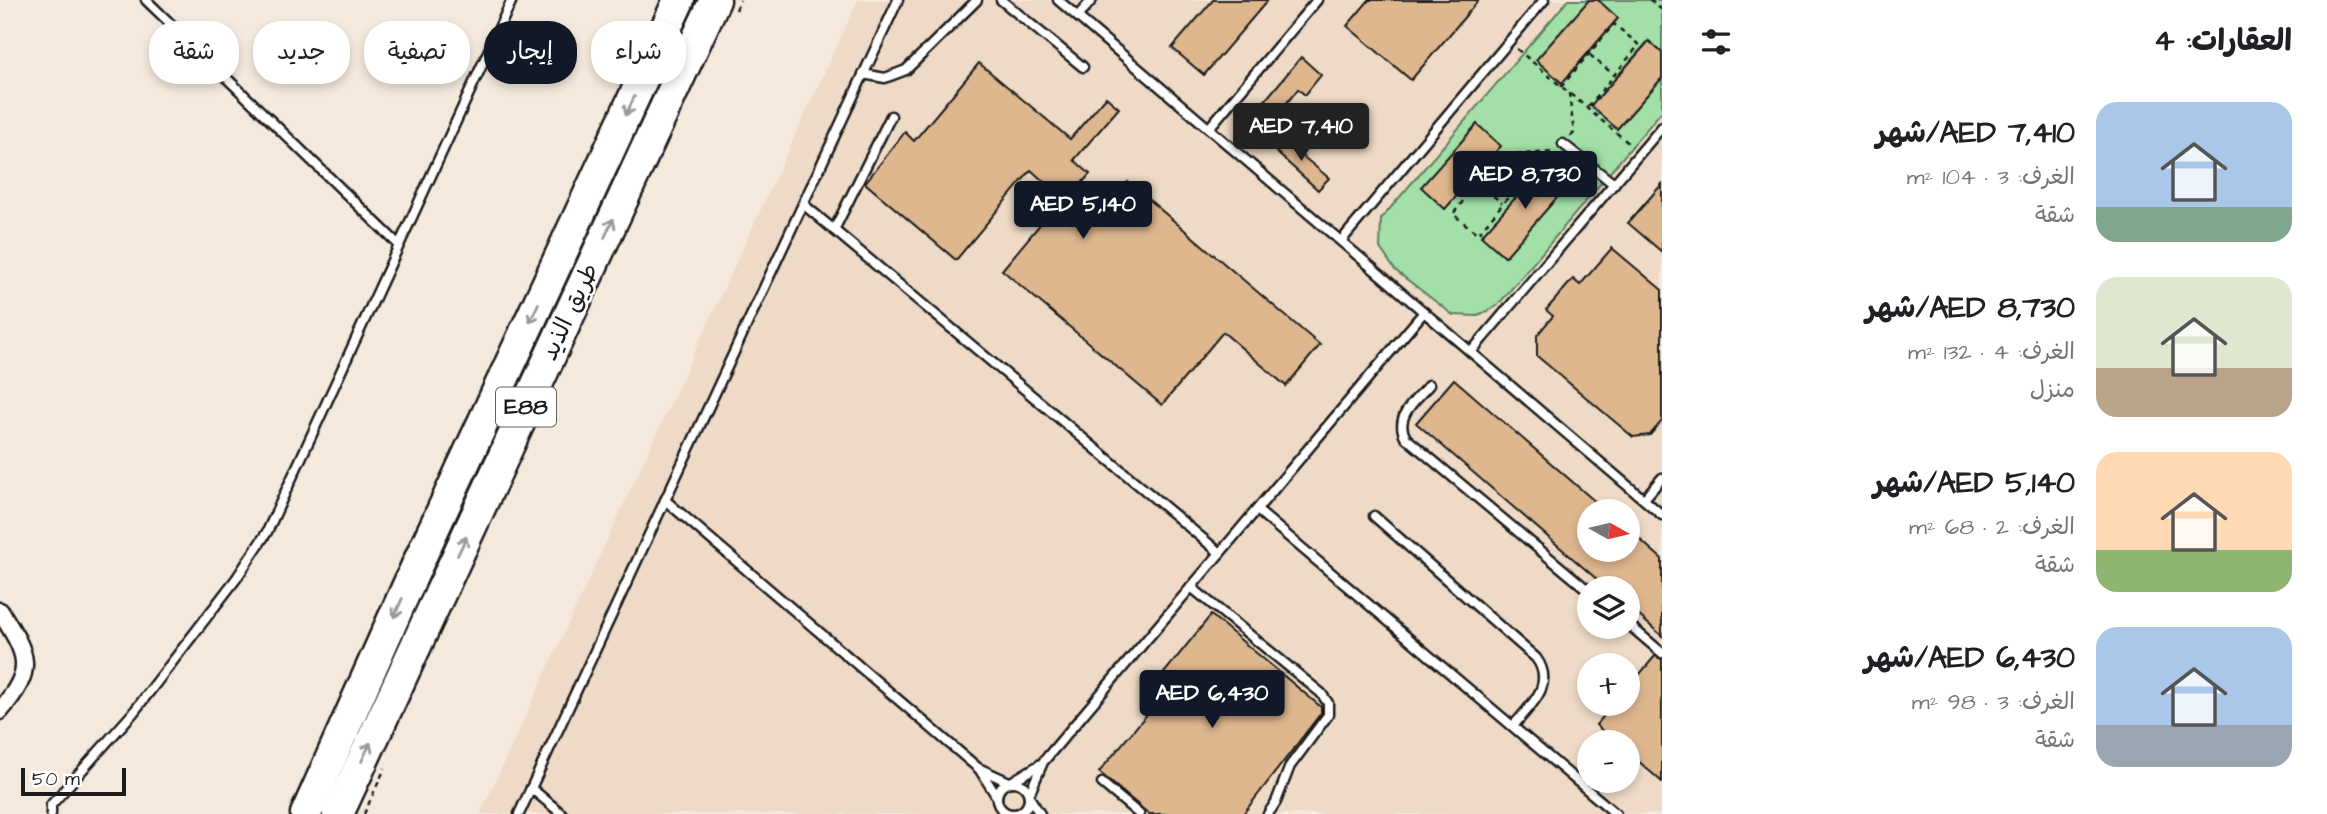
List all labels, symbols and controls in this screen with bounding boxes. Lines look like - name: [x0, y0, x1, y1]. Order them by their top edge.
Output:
- text: العقارات: 4: [2154, 20, 2292, 62]
- chip: شقة: [149, 21, 239, 84]
- chip: جديد: [253, 21, 350, 84]
- chip: تصفية: [364, 21, 470, 84]
- chip: إيجار: [484, 21, 577, 84]
- chip: شراء: [591, 21, 686, 84]
- icon: filters: [1697, 23, 1735, 61]
- one-way arrow: [623, 95, 636, 116]
- pin: AED 7,410: [1221, 104, 1381, 163]
- text: AED 7,410: [1249, 110, 1353, 142]
- text: AED 7,410/شهر: [1876, 112, 2075, 154]
- icon: home: [2152, 130, 2236, 214]
- pin: AED 8,730: [1445, 152, 1605, 211]
- text: AED 8,730: [1469, 158, 1581, 190]
- text: الغرف: 3 · 104 m²: [1907, 161, 2075, 193]
- pin: AED 5,140: [1003, 182, 1163, 241]
- text: AED 5,140: [1030, 188, 1136, 220]
- text: شقة: [2035, 199, 2075, 231]
- one-way arrow: [603, 218, 616, 239]
- street label: طريق الذيد: [533, 258, 607, 366]
- text: AED 8,730/شهر: [1866, 287, 2075, 329]
- one-way arrow: [527, 302, 540, 323]
- icon: home: [2152, 305, 2236, 389]
- text: الغرف: 4 · 132 m²: [1908, 336, 2075, 368]
- text: منزل: [2030, 374, 2075, 406]
- road number: E88: [496, 388, 556, 426]
- text: AED 5,140/شهر: [1873, 462, 2075, 504]
- icon: home: [2152, 480, 2236, 564]
- north arrow: [1577, 499, 1640, 562]
- map controls: [1577, 499, 1640, 793]
- text: الغرف: 2 · 68 m²: [1909, 511, 2075, 543]
- one-way arrow: [456, 536, 469, 557]
- text: شقة: [2035, 549, 2075, 581]
- button: layers: [1577, 576, 1640, 639]
- one-way arrow: [391, 597, 404, 618]
- text: AED 6,430/شهر: [1864, 637, 2075, 679]
- button: +: [1577, 653, 1640, 716]
- icon: home: [2152, 655, 2236, 739]
- pin: AED 6,430: [1132, 670, 1292, 730]
- text: AED 6,430: [1156, 677, 1268, 709]
- text: الغرف: 3 · 98 m²: [1912, 686, 2075, 718]
- text: شقة: [2035, 724, 2075, 756]
- button: −: [1577, 730, 1640, 793]
- one-way arrow: [360, 742, 373, 763]
- scale bar: [21, 765, 126, 797]
- text: 50 m: [32, 766, 80, 793]

